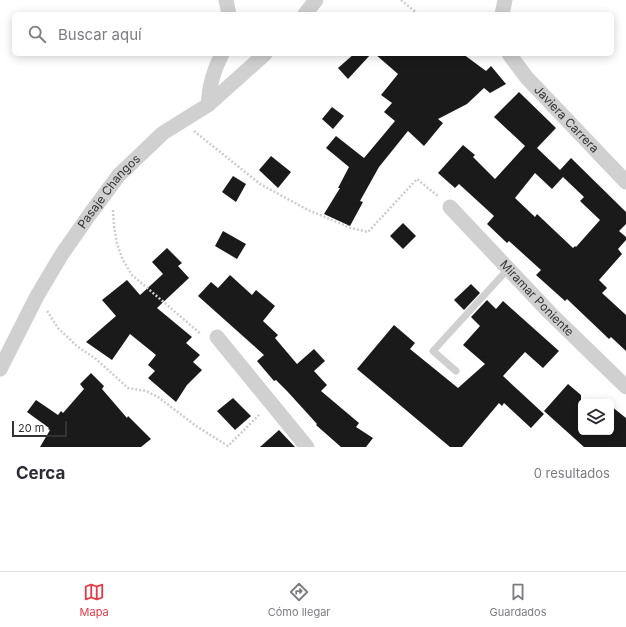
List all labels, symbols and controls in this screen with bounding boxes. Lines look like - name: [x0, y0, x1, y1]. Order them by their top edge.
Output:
- search box: [12, 12, 614, 56]
- icon: search: [26, 23, 48, 45]
- text: Buscar aquí: [58, 25, 142, 44]
- street label: Javiera Carrera: [531, 82, 602, 156]
- street label: Pasaje Changos: [74, 151, 143, 231]
- street label: Miramar Poniente: [497, 257, 577, 339]
- map controls: [578, 399, 614, 435]
- button: layers: [578, 399, 614, 435]
- scale bar: [12, 419, 67, 438]
- text: 20 m: [18, 421, 44, 435]
- text: Cerca: [16, 463, 65, 483]
- text: 0 resultados: [534, 465, 610, 481]
- tab: Mapa: [80, 581, 109, 619]
- tab: Cómo llegar: [268, 581, 331, 619]
- tab: Guardados: [490, 581, 546, 619]

